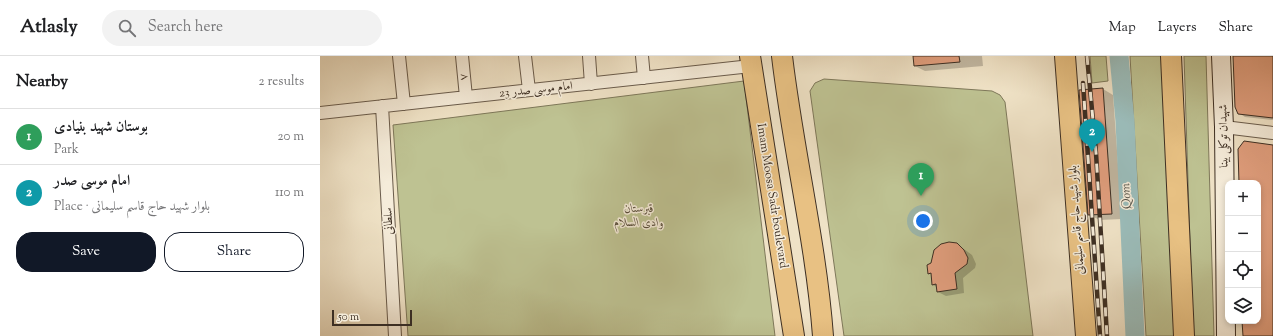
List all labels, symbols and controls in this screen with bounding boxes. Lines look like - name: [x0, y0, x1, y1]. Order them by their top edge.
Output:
- search box: [102, 10, 382, 46]
- text: Atlasly: [20, 14, 78, 41]
- icon: search: [116, 17, 138, 39]
- text: Search here: [148, 17, 223, 38]
- text: Map: [1109, 18, 1136, 38]
- text: Layers: [1158, 18, 1196, 38]
- text: Share: [1218, 18, 1253, 38]
- text: Nearby: [16, 70, 68, 94]
- text: 2 results: [259, 73, 304, 91]
- street label: ۷: [455, 73, 473, 81]
- street label: امام موسی صدر 23: [498, 77, 574, 104]
- street label: شهیدان توکلی بینا: [1214, 104, 1234, 168]
- text: بوستان شهید بنیادی: [54, 117, 148, 138]
- pin: 2: [1079, 119, 1105, 152]
- street label: Imam Moosa Sadr boulevard: [752, 122, 792, 270]
- text: 1: [27, 128, 31, 146]
- text: 20 m: [278, 128, 304, 146]
- text: Park: [54, 141, 79, 159]
- pin: 1: [908, 163, 934, 196]
- street label: بلوار شهید حاج قاسم سلیمانی: [1064, 165, 1092, 275]
- text: امام موسی صدر: [54, 171, 130, 192]
- map controls: [1225, 180, 1261, 324]
- button: +: [1225, 180, 1261, 216]
- water label: Qom: [1117, 182, 1137, 209]
- text: 2: [26, 184, 32, 202]
- text: 110 m: [275, 184, 304, 202]
- text: Place · بلوار شهید حاج قاسم سلیمانی: [54, 198, 210, 216]
- park label: قبرستان وادی السلام: [614, 200, 664, 233]
- street label: سلطانی: [379, 207, 399, 235]
- your location: [913, 211, 933, 231]
- button: −: [1225, 216, 1261, 252]
- button: Save: [16, 232, 156, 272]
- button: Share: [164, 232, 304, 272]
- button: locate: [1225, 252, 1261, 288]
- button: layers: [1225, 288, 1261, 324]
- scale bar: [332, 308, 412, 327]
- text: 50 m: [338, 309, 359, 325]

